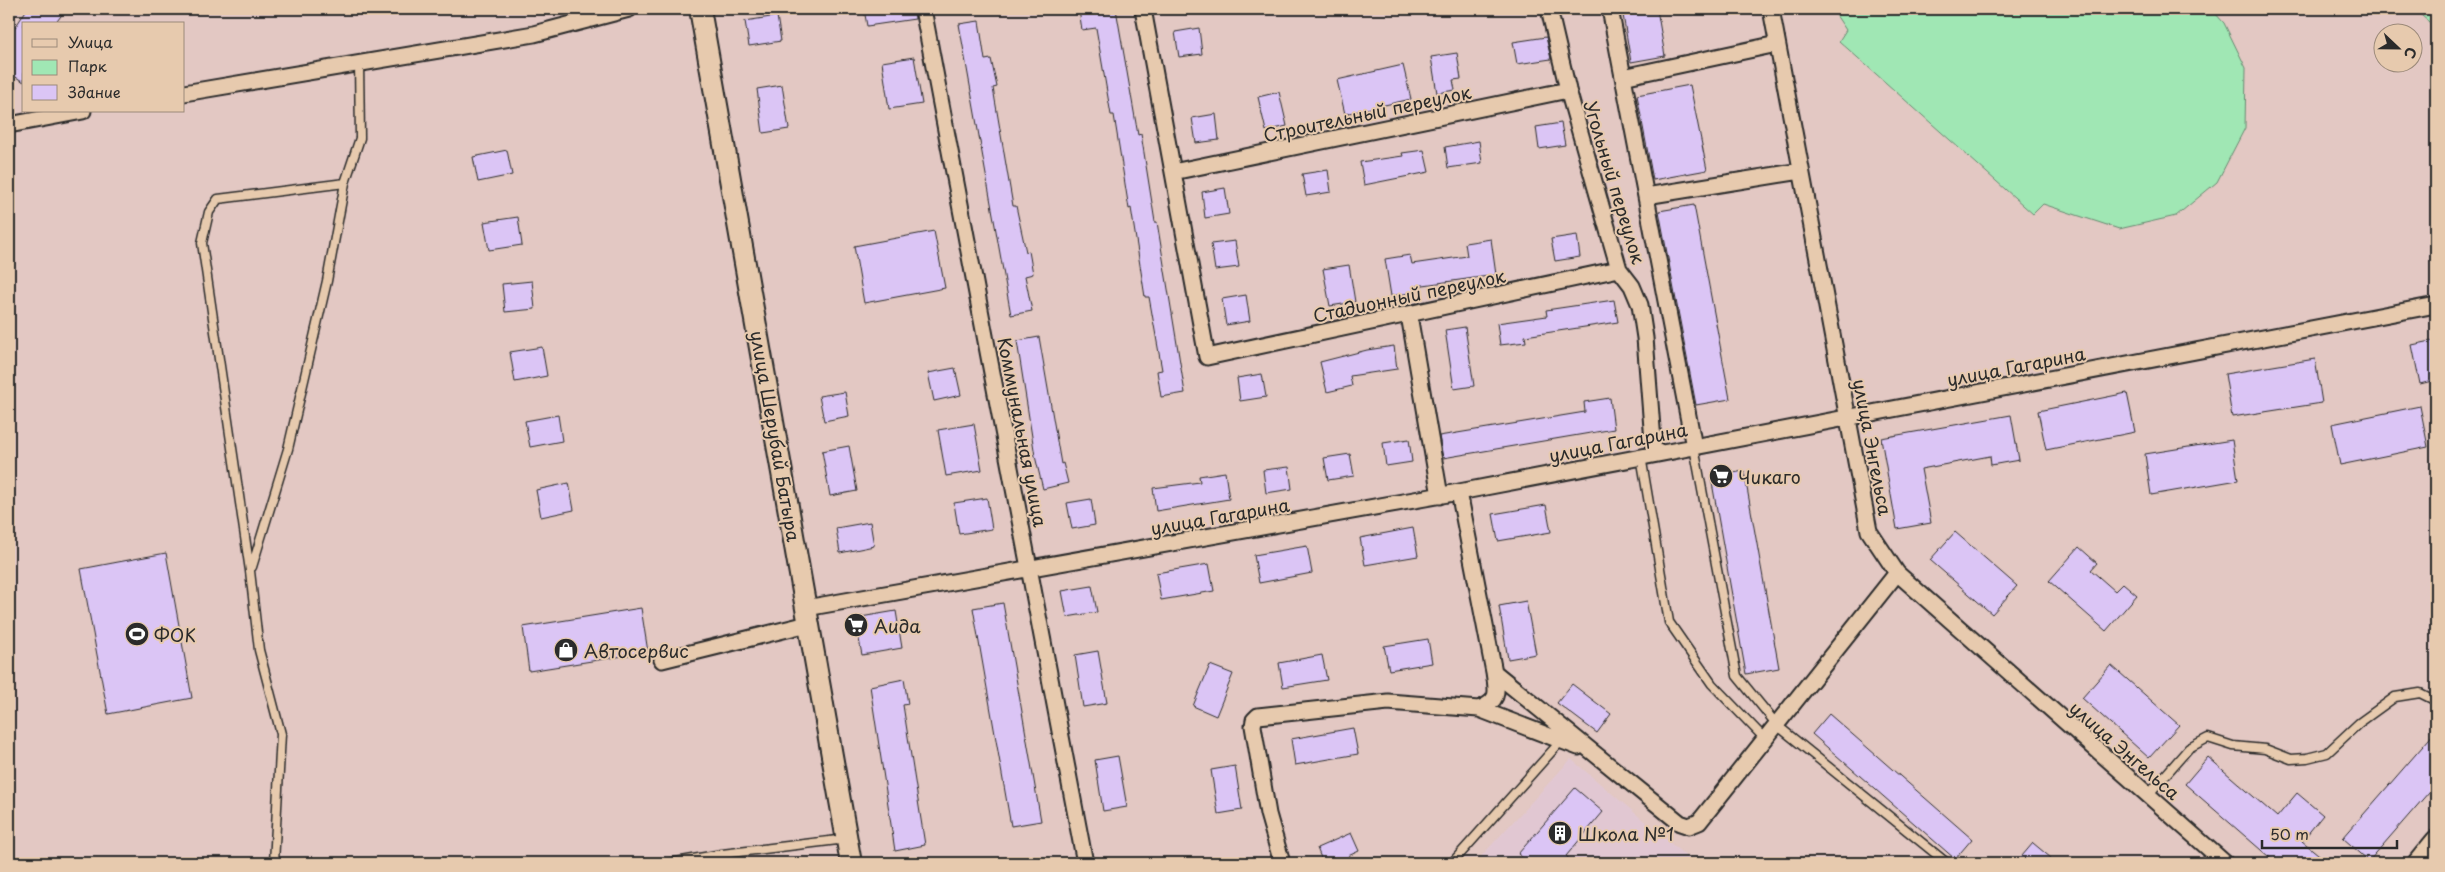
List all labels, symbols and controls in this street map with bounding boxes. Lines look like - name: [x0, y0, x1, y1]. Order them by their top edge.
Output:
- legend: [22, 22, 185, 112]
- north arrow: [2372, 22, 2422, 72]
- text: Улица: [68, 30, 113, 53]
- text: С: [2399, 44, 2422, 62]
- text: Парк: [68, 54, 107, 77]
- street label: Строительный переулок: [1261, 78, 1474, 148]
- text: Здание: [68, 80, 121, 103]
- street label: Угольный переулок: [1577, 97, 1653, 267]
- street label: Стадионный переулок: [1310, 261, 1508, 329]
- street label: улица Шерубай Батыра: [744, 328, 808, 544]
- street label: Коммунальная улица: [991, 335, 1055, 530]
- street label: улица Гагарина: [1944, 339, 2088, 393]
- street label: улица Энгельса: [1847, 376, 1900, 518]
- street label: улица Гагарина: [1546, 415, 1690, 469]
- supermarket icon: Чикаго: [1708, 463, 1734, 489]
- place label: Чикаго: [1738, 463, 1801, 490]
- street label: улица Гагарина: [1148, 490, 1292, 541]
- supermarket icon: Аида: [843, 612, 869, 638]
- place label: Аида: [874, 612, 921, 639]
- sports icon: ФОК: [124, 621, 150, 647]
- place label: ФОК: [154, 621, 196, 648]
- shop icon: Автосервис: [553, 637, 579, 663]
- place label: Автосервис: [584, 637, 689, 664]
- street label: улица Энгельса: [2064, 694, 2187, 806]
- scale bar: [2262, 817, 2398, 849]
- building icon: Школа №1: [1547, 820, 1573, 846]
- place label: Школа №1: [1578, 820, 1674, 847]
- text: 50 m: [2270, 822, 2309, 845]

